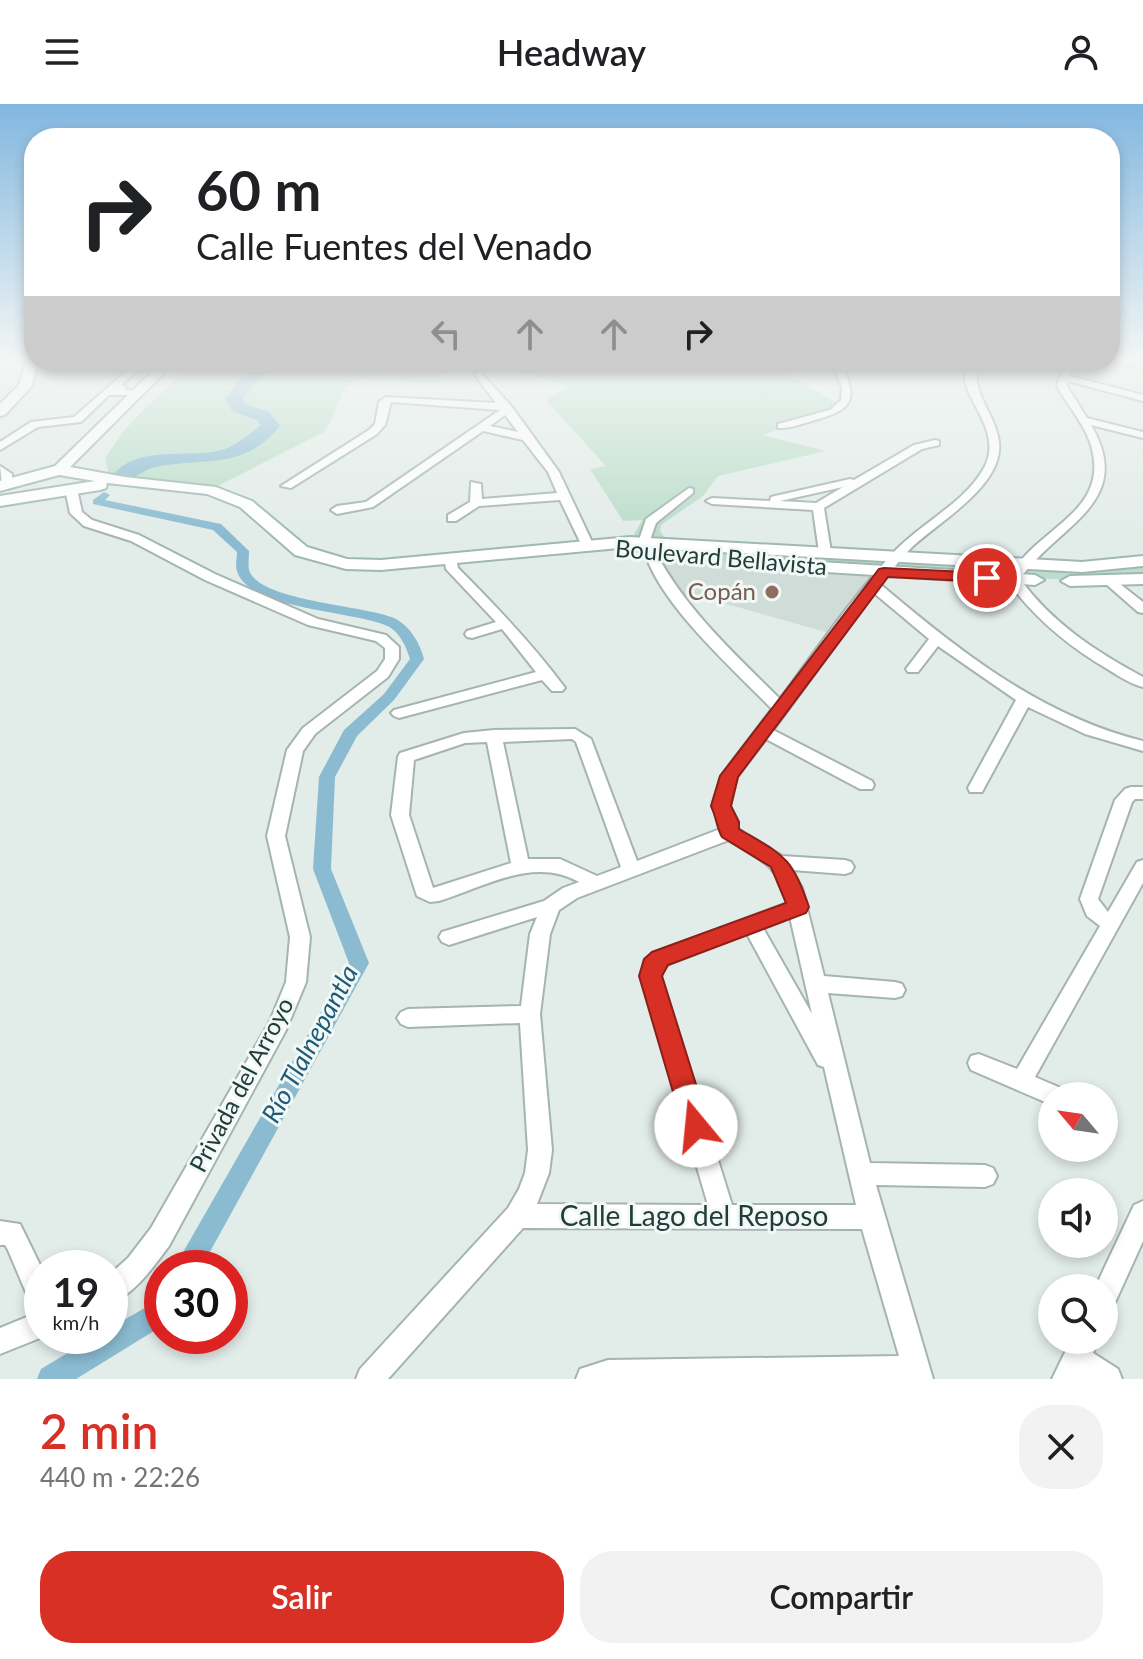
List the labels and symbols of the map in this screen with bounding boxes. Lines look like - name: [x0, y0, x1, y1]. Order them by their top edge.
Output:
- street label: Boulevard Bellavista: [614, 533, 828, 580]
- pin: [953, 544, 1021, 612]
- place label: Copán: [688, 576, 756, 605]
- marker: Copán: [763, 583, 781, 601]
- water label: Río Tlalnepantla: [254, 959, 364, 1128]
- street label: Privada del Arroyo: [182, 992, 299, 1176]
- north arrow: [1038, 1082, 1118, 1162]
- position arrow: [654, 1084, 738, 1168]
- street label: Calle Lago del Reposo: [560, 1198, 828, 1232]
- speed limit sign: 30: [144, 1250, 248, 1354]

